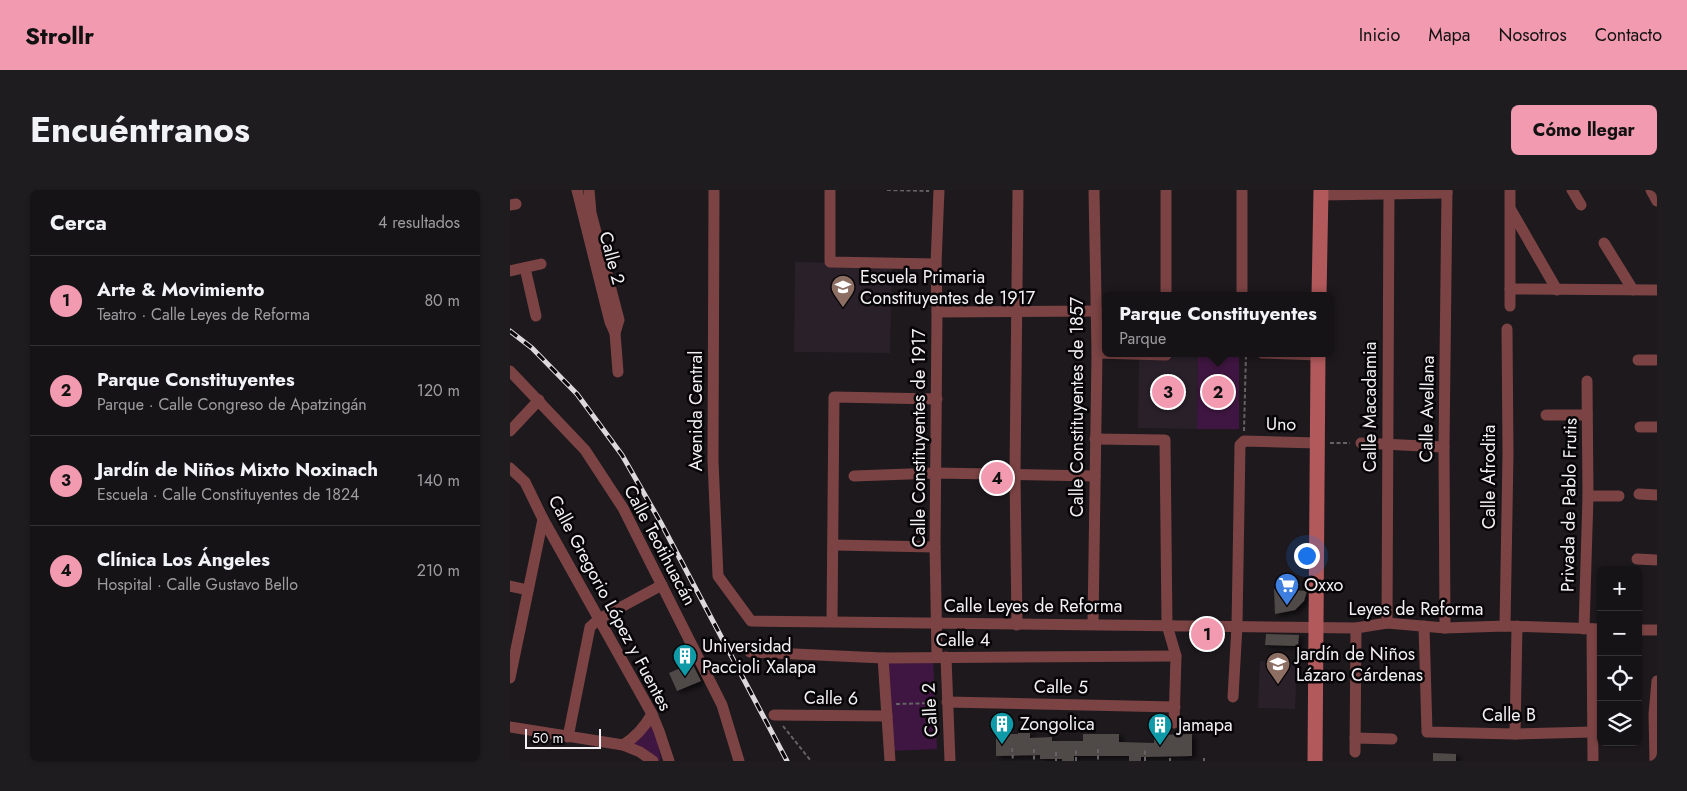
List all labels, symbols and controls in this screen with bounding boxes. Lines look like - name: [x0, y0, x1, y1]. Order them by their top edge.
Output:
- text: Strollr: [25, 18, 94, 53]
- text: Inicio: [1359, 22, 1400, 48]
- text: Mapa: [1428, 22, 1470, 48]
- text: Nosotros: [1498, 22, 1567, 48]
- text: Contacto: [1595, 22, 1662, 48]
- text: Encuéntranos: [30, 105, 250, 155]
- button: Cómo llegar: [1511, 105, 1657, 155]
- text: Cerca: [50, 208, 107, 238]
- text: 4 resultados: [378, 211, 460, 234]
- street label: Calle 2: [592, 228, 632, 288]
- place label: Escuela Primaria Constituyentes de 1917: [860, 264, 1036, 311]
- school or university icon: Escuela Primaria Constituyentes de 1917: [830, 274, 856, 308]
- text: Arte & Movimiento: [97, 276, 264, 303]
- text: 1: [62, 289, 70, 312]
- text: 80 m: [424, 289, 460, 312]
- popup: [1102, 292, 1334, 357]
- street label: Calle Constituyentes de 1857: [1064, 296, 1090, 517]
- text: Parque Constituyentes: [1119, 300, 1317, 327]
- text: Teatro · Calle Leyes de Reforma: [97, 303, 310, 326]
- text: Parque: [1119, 327, 1166, 350]
- street label: Calle Constituyentes de 1917: [906, 328, 932, 548]
- street label: Calle Macadamia: [1357, 342, 1383, 472]
- street label: Avenida Central: [683, 351, 709, 471]
- street label: Calle Avellana: [1413, 355, 1441, 463]
- text: Parque Constituyentes: [97, 366, 295, 393]
- pin: 3: [1152, 373, 1184, 411]
- pin: 2: [1202, 373, 1234, 411]
- text: 2: [61, 379, 71, 402]
- text: 120 m: [417, 379, 460, 402]
- text: Parque · Calle Congreso de Apatzingán: [97, 393, 367, 416]
- street label: Uno: [1266, 411, 1297, 437]
- street label: Privada de Pablo Frutis: [1554, 418, 1584, 592]
- street label: Calle Afrodita: [1476, 425, 1502, 529]
- text: Jardín de Niños Mixto Noxinach: [97, 456, 378, 483]
- pin: 4: [981, 459, 1013, 497]
- text: 3: [61, 469, 71, 492]
- text: 140 m: [417, 469, 460, 492]
- street label: Calle Teotihuacán: [617, 480, 703, 610]
- text: Escuela · Calle Constituyentes de 1824: [97, 483, 359, 506]
- street label: Calle Gregorio López y Fuentes: [542, 490, 678, 716]
- your location: [1294, 543, 1320, 569]
- text: Clínica Los Ángeles: [97, 546, 270, 573]
- text: 4: [60, 559, 72, 582]
- text: 210 m: [417, 559, 460, 582]
- map controls: [1597, 566, 1642, 746]
- button: +: [1597, 566, 1642, 611]
- supermarket icon: Oxxo: [1274, 572, 1300, 606]
- place label: Oxxo: [1304, 572, 1344, 598]
- text: Hospital · Calle Gustavo Bello: [97, 573, 298, 596]
- street label: Calle Leyes de Reforma: [944, 593, 1122, 619]
- street label: Leyes de Reforma: [1349, 596, 1483, 622]
- button: −: [1597, 611, 1642, 656]
- pin: 1: [1191, 615, 1223, 653]
- street label: Calle 4: [936, 627, 990, 653]
- place label: Universidad Paccioli Xalapa: [702, 633, 816, 680]
- place label: Jardín de Niños Lázaro Cárdenas: [1294, 641, 1423, 688]
- building icon: Universidad Paccioli Xalapa: [672, 643, 698, 677]
- school or university icon: Jardín de Niños Lázaro Cárdenas: [1265, 651, 1291, 685]
- button: locate: [1597, 656, 1642, 701]
- street label: Calle 5: [1034, 674, 1088, 700]
- street label: Calle 2: [916, 682, 944, 738]
- street label: Calle 6: [804, 685, 858, 711]
- button: layers: [1597, 701, 1642, 746]
- street label: Calle B: [1482, 702, 1536, 728]
- building icon: Zongolica: [989, 711, 1015, 745]
- place label: Zongolica: [1020, 711, 1095, 737]
- building icon: Jamapa: [1147, 712, 1173, 746]
- place label: Jamapa: [1176, 712, 1233, 738]
- scale bar: [525, 726, 601, 749]
- text: 50 m: [532, 728, 563, 748]

